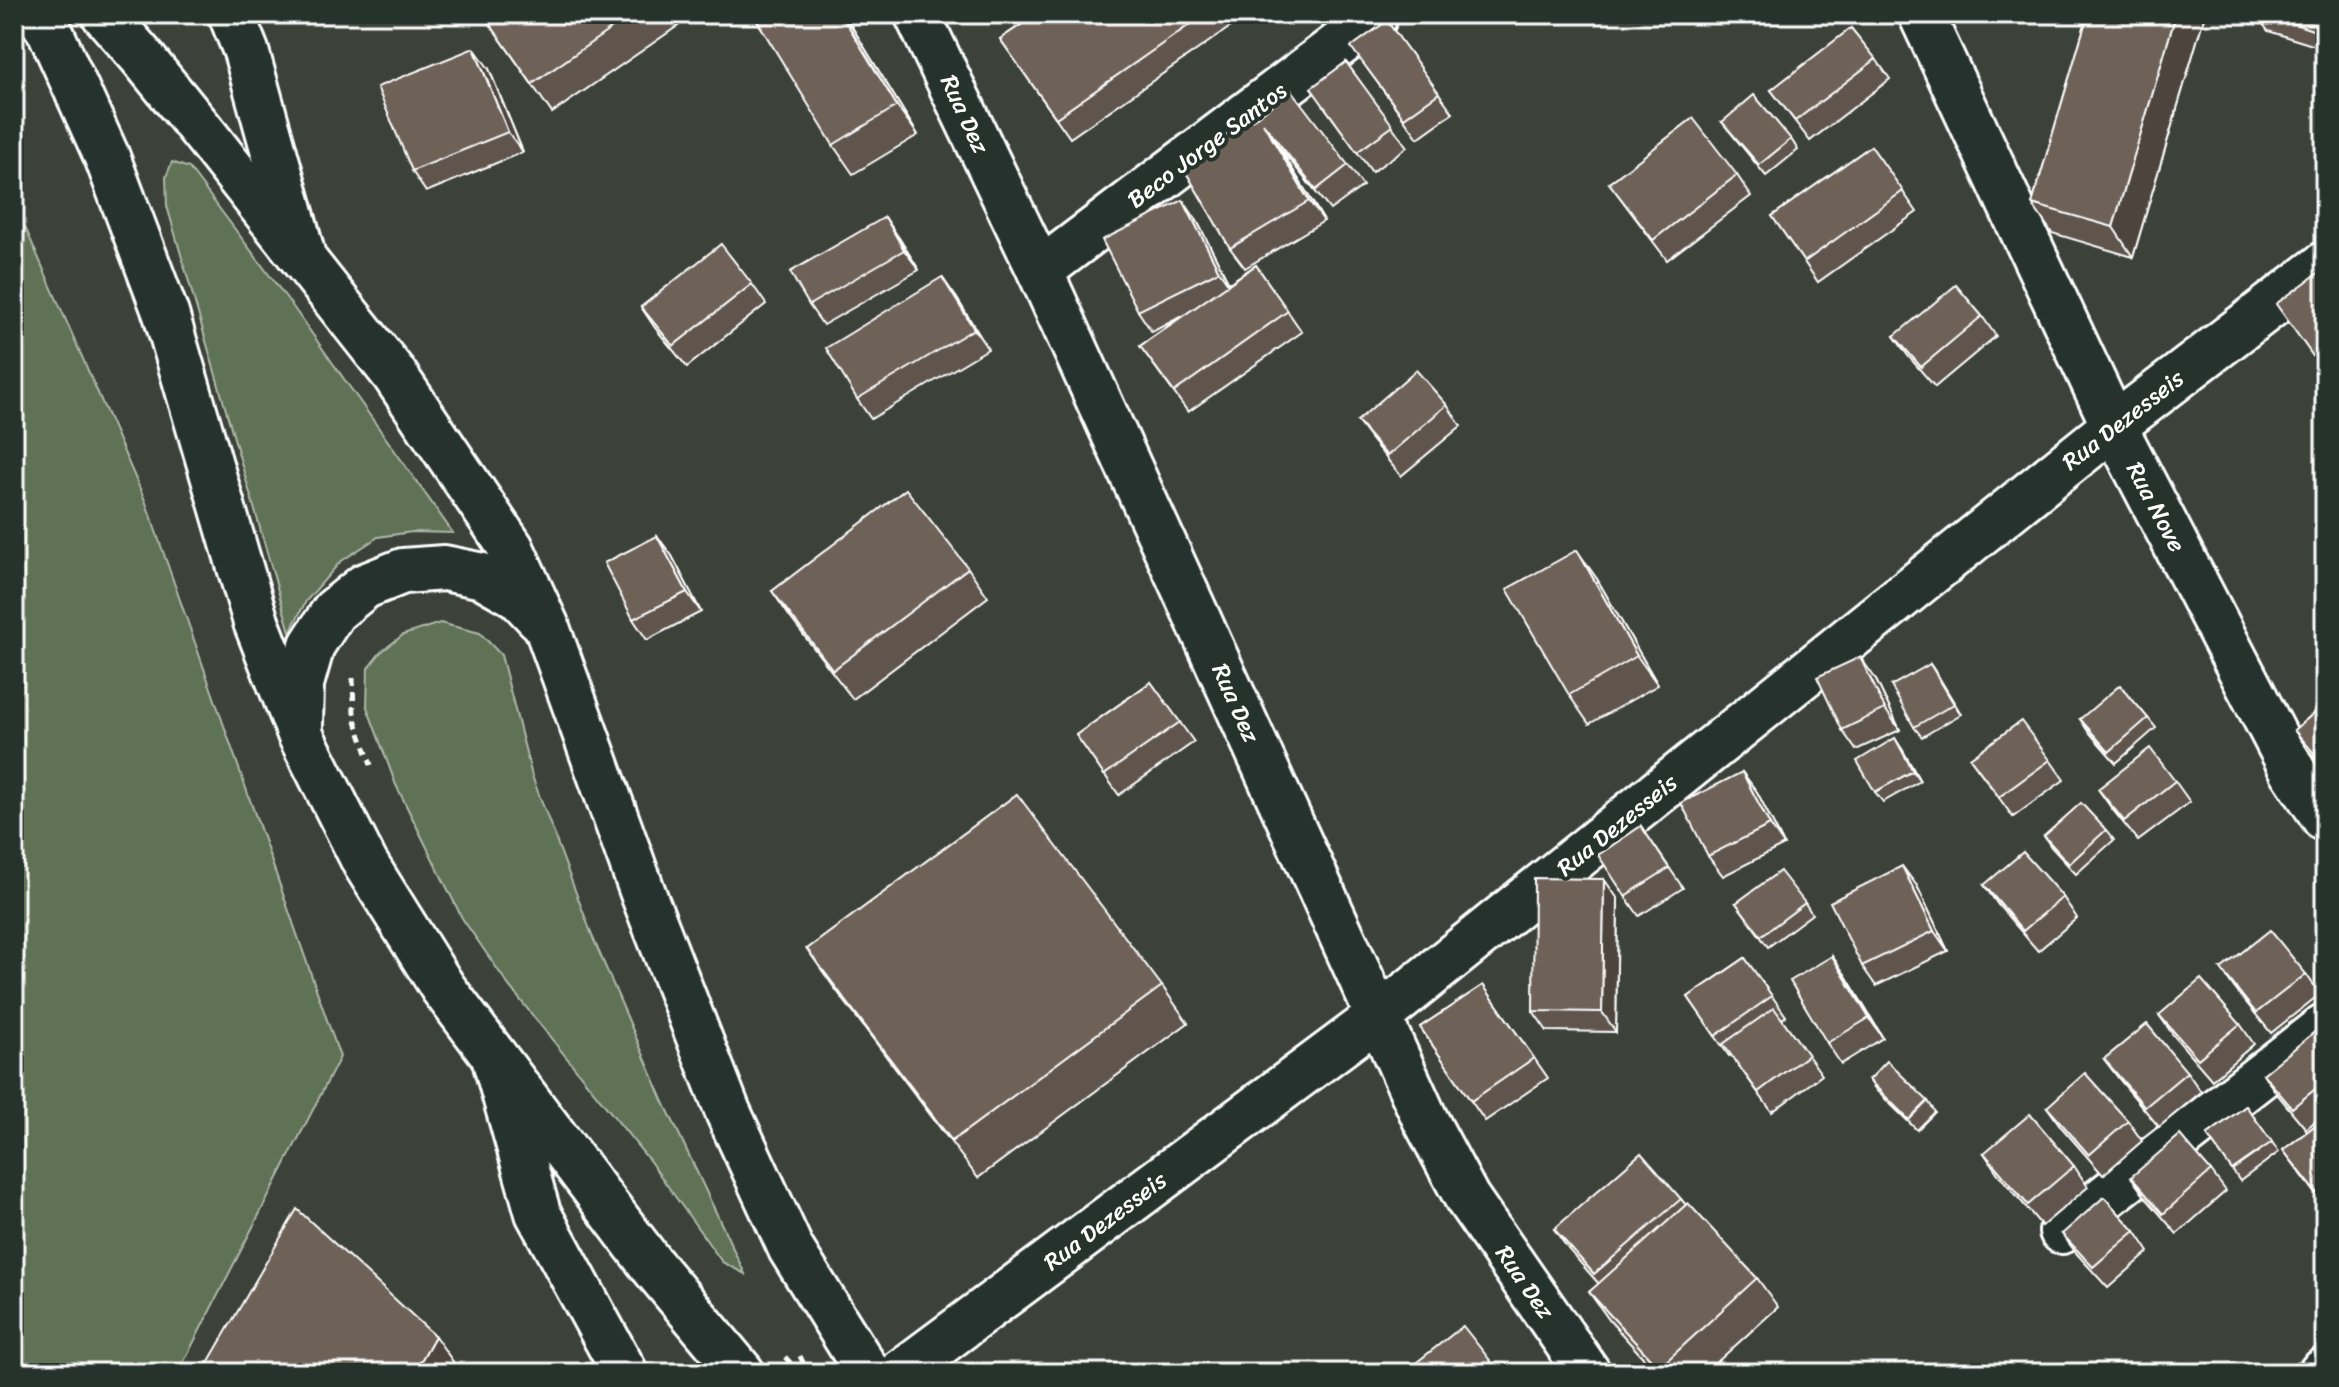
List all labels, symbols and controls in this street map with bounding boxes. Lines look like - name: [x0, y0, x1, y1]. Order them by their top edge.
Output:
- street label: Rua Dez: [928, 67, 1002, 161]
- street label: Beco Jorge Santos: [1118, 70, 1296, 219]
- street label: Rua Dezesseis: [2052, 358, 2194, 482]
- street label: Rua Nove: [2114, 454, 2198, 560]
- street label: Rua Dez: [1200, 657, 1272, 750]
- street label: Rua Dezesseis: [1547, 762, 1688, 887]
- street label: Rua Dezesseis: [1034, 1160, 1177, 1282]
- street label: Rua Dez: [1484, 1236, 1566, 1329]

